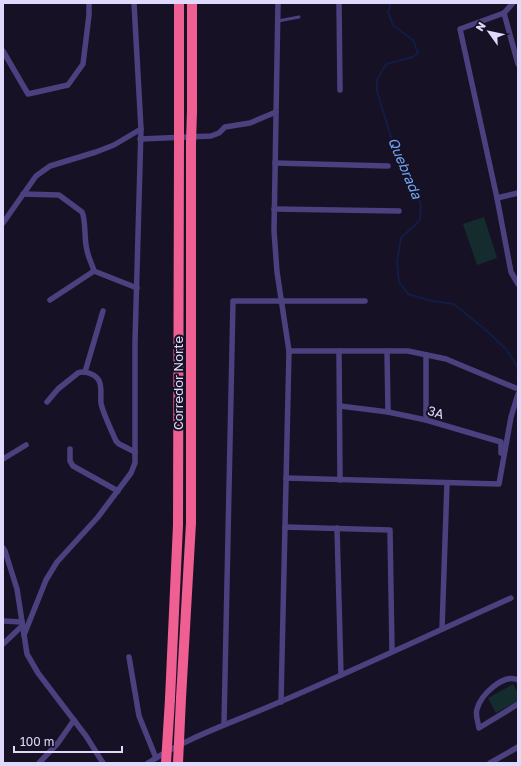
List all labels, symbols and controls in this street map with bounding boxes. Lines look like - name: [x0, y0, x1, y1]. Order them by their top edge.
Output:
- north arrow: [469, 12, 509, 52]
- text: N: [472, 19, 488, 33]
- water label: Quebrada: [385, 134, 426, 202]
- street label: Corredor Norte: [170, 336, 186, 430]
- street label: 3A: [426, 402, 446, 422]
- scale bar: [14, 728, 122, 754]
- text: 100 m: [20, 734, 54, 749]

